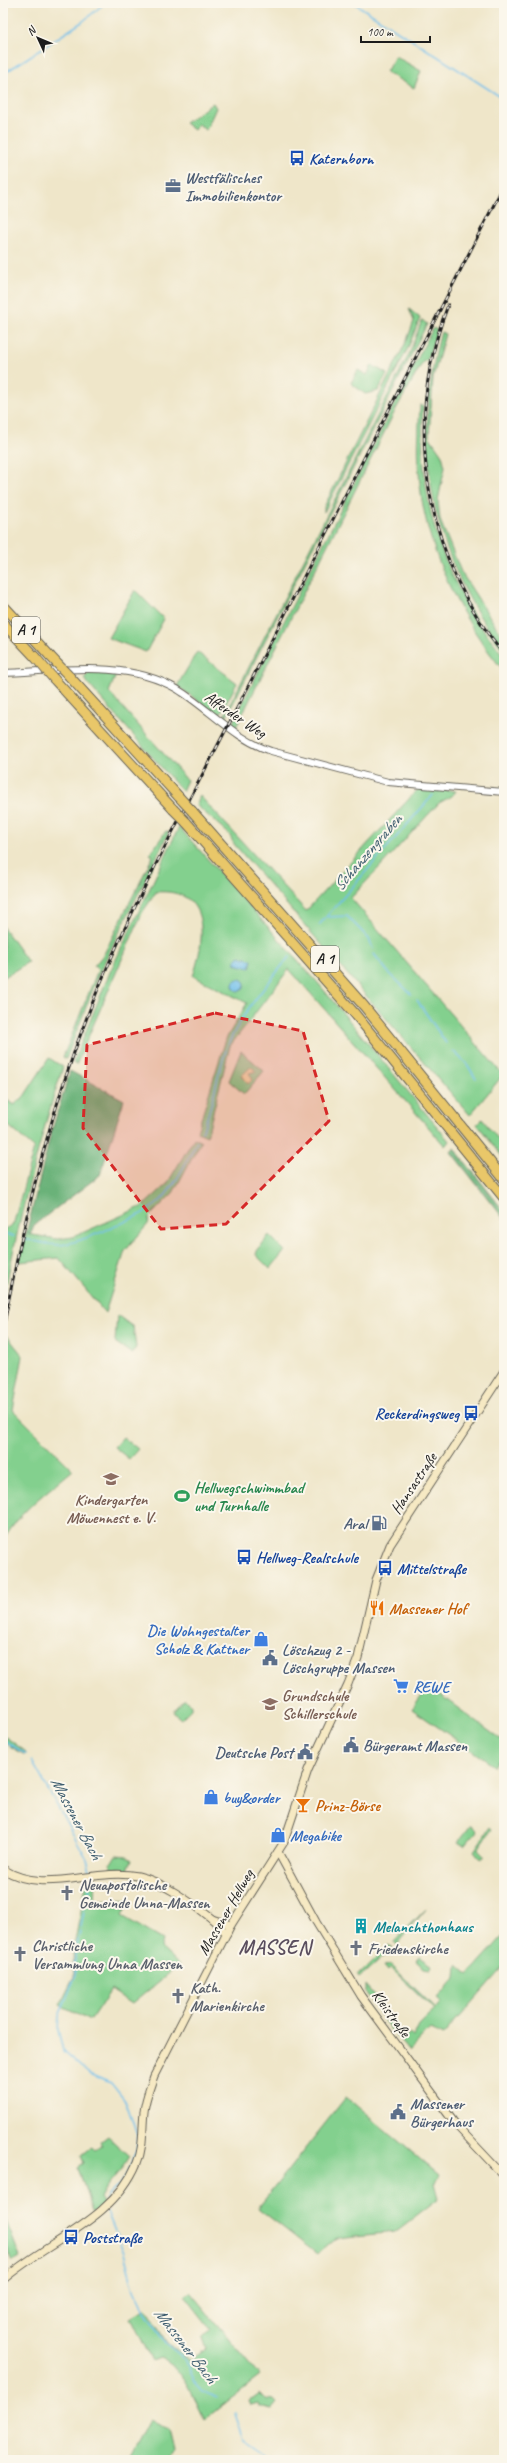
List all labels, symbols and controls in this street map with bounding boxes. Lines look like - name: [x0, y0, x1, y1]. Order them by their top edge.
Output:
- north arrow: [18, 18, 58, 58]
- scale bar: [361, 18, 430, 44]
- text: N: [23, 22, 40, 38]
- text: 100 m: [367, 24, 394, 40]
- bus stop icon: Katernborn: [288, 149, 306, 167]
- place label: Katernborn: [309, 149, 375, 169]
- place label: Westfälisches Immobilienkontor: [185, 168, 283, 206]
- office icon: Westfälisches Immobilienkontor: [164, 177, 182, 195]
- road number: A 1: [12, 617, 40, 643]
- street label: Afferder Weg: [201, 687, 271, 744]
- water label: Schanzengraben: [328, 808, 408, 895]
- road number: A 1: [311, 946, 339, 972]
- place label: Reckerdingsweg: [374, 1404, 460, 1424]
- bus stop icon: Reckerdingsweg: [462, 1404, 480, 1422]
- street label: Hansastraße: [386, 1448, 443, 1518]
- school or university icon: Kindergarten Möwennest e. V.: [102, 1470, 120, 1488]
- place label: Hellwegschwimmbad und Turnhalle: [194, 1478, 306, 1516]
- sports icon: Hellwegschwimmbad und Turnhalle: [173, 1487, 191, 1505]
- place label: Kindergarten Möwennest e. V.: [66, 1490, 156, 1528]
- place label: Aral: [343, 1514, 370, 1534]
- fuel station icon: Aral: [370, 1514, 388, 1532]
- bus stop icon: Hellweg-Realschule: [235, 1548, 253, 1566]
- place label: Hellweg-Realschule: [256, 1548, 359, 1568]
- bus stop icon: Mittelstraße: [376, 1559, 394, 1577]
- place label: Mittelstraße: [397, 1559, 467, 1579]
- restaurant icon: Massener Hof: [368, 1599, 386, 1617]
- place label: Massener Hof: [389, 1599, 471, 1619]
- place label: Die Wohngestalter Scholz & Kattner: [147, 1621, 251, 1659]
- shop icon: Die Wohngestalter Scholz & Kattner: [252, 1630, 270, 1648]
- place label: Löschzug 2 - Löschgruppe Massen: [282, 1640, 395, 1678]
- public building icon: Löschzug 2 - Löschgruppe Massen: [261, 1649, 279, 1667]
- supermarket icon: REWE: [392, 1677, 410, 1695]
- place label: REWE: [413, 1677, 453, 1697]
- place label: Grundschule Schillerschule: [282, 1686, 357, 1724]
- school or university icon: Grundschule Schillerschule: [261, 1695, 279, 1713]
- public building icon: Bürgeramt Massen: [342, 1736, 360, 1754]
- place label: Bürgeramt Massen: [363, 1736, 468, 1756]
- place label: Deutsche Post: [215, 1743, 296, 1763]
- public building icon: Deutsche Post: [296, 1743, 314, 1761]
- water label: Massener Bach: [46, 1774, 108, 1864]
- shop icon: buy&order: [202, 1788, 220, 1806]
- place label: buy&order: [223, 1788, 282, 1808]
- bar icon: Prinz-Börse: [294, 1796, 312, 1814]
- place label: Prinz-Börse: [315, 1796, 381, 1816]
- shop icon: Megabike: [269, 1826, 287, 1844]
- place label: Megabike: [290, 1826, 343, 1846]
- street label: Massener Hellweg: [193, 1865, 259, 1959]
- place label: Neuapostolische Gemeinde Unna-Massen: [79, 1875, 211, 1913]
- church icon: Neuapostolische Gemeinde Unna-Massen: [58, 1884, 76, 1902]
- building icon: Melanchthonhaus: [352, 1917, 370, 1935]
- place label: Melanchthonhaus: [373, 1917, 474, 1937]
- district label: MASSEN: [239, 1935, 314, 1960]
- place label: Christliche Versammlung Unna Massen: [32, 1936, 184, 1974]
- church icon: Friedenskirche: [347, 1939, 365, 1957]
- place label: Friedenskirche: [368, 1939, 449, 1959]
- church icon: Christliche Versammlung Unna Massen: [11, 1945, 29, 1963]
- place label: Kath. Marienkirche: [190, 1978, 265, 2016]
- street label: Kleistraße: [367, 1986, 416, 2043]
- church icon: Kath. Marienkirche: [169, 1987, 187, 2005]
- place label: Massener Bürgerhaus: [410, 2094, 475, 2132]
- public building icon: Massener Bürgerhaus: [389, 2103, 407, 2121]
- bus stop icon: Poststraße: [62, 2228, 80, 2246]
- place label: Poststraße: [83, 2228, 143, 2248]
- water label: Massener Bach: [150, 2303, 222, 2388]

